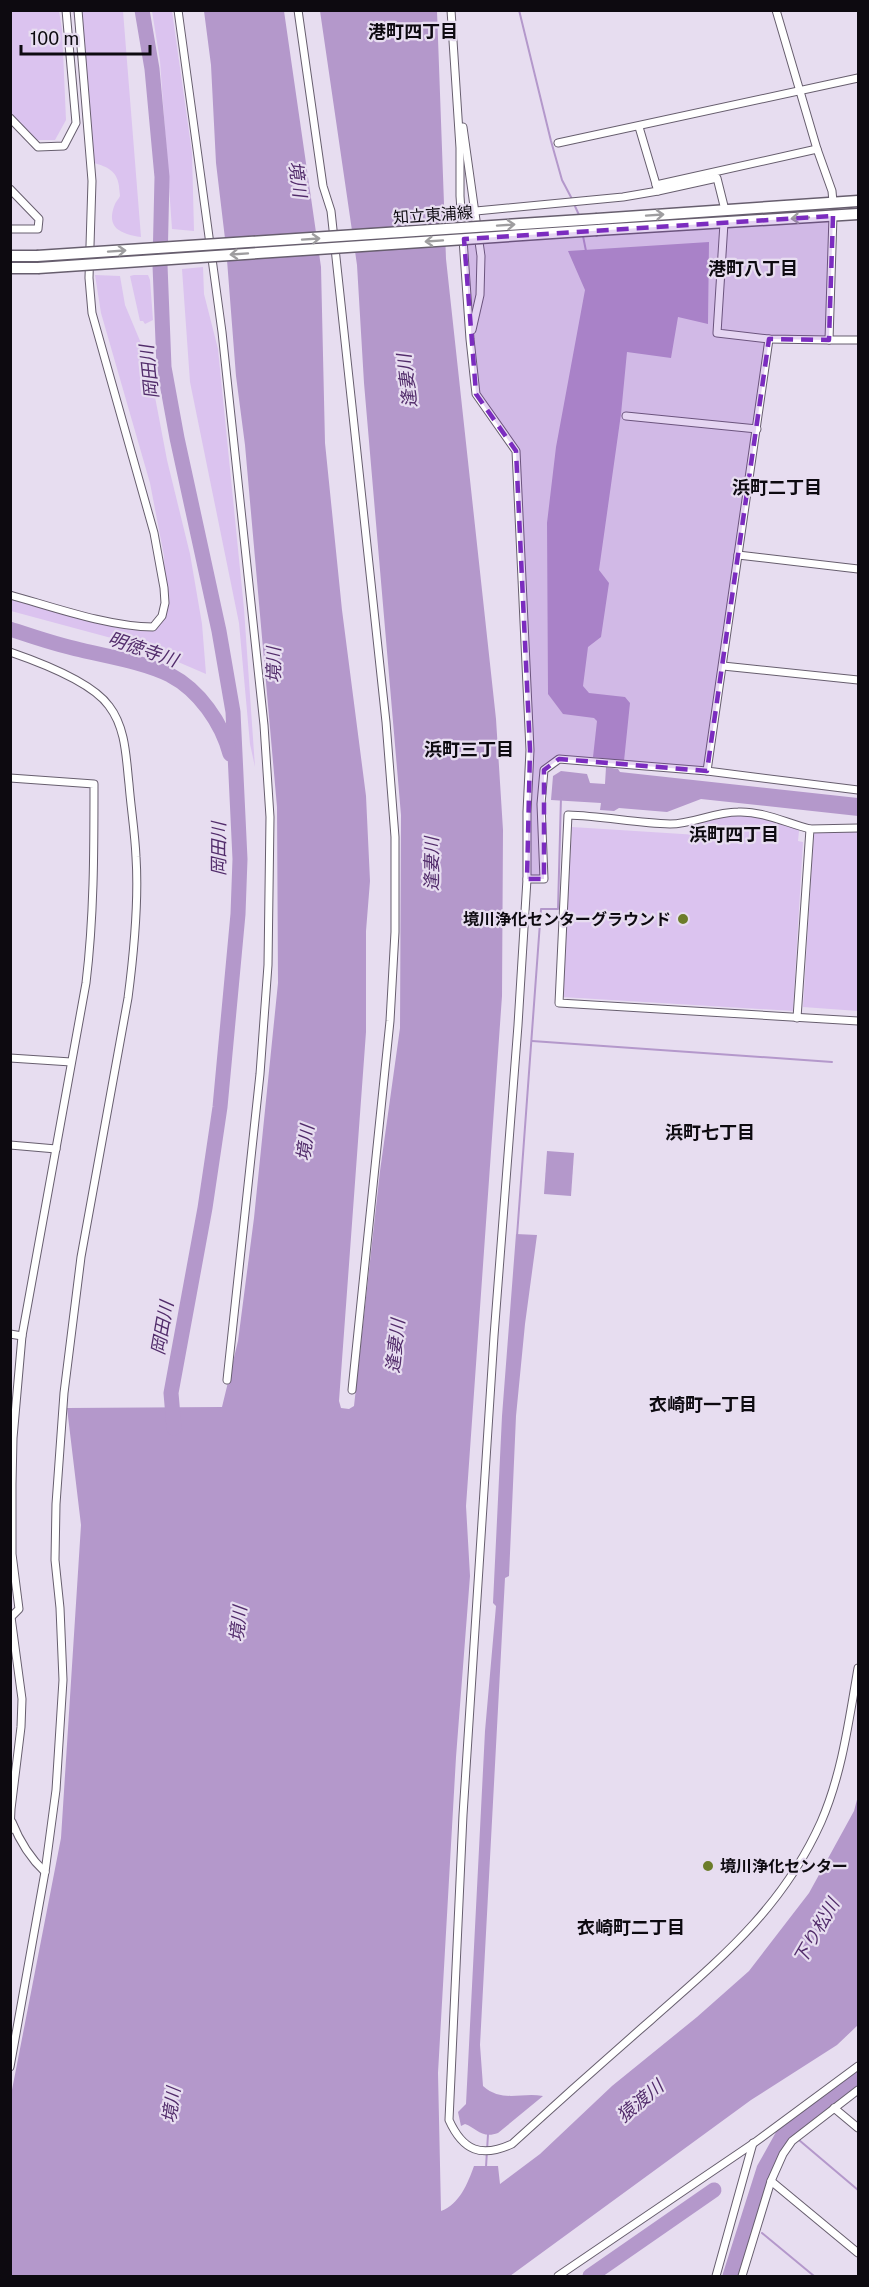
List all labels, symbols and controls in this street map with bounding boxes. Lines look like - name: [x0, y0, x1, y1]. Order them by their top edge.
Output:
- scale bar: [21, 18, 150, 56]
- district label: 港町四丁目: [368, 21, 458, 42]
- text: 100 m: [30, 28, 79, 49]
- water label: 境川: [285, 160, 311, 200]
- street label: 知立東浦線: [392, 203, 474, 227]
- one-way arrow: [645, 209, 665, 220]
- one-way arrow: [791, 212, 811, 223]
- one-way arrow: [495, 219, 515, 230]
- one-way arrow: [301, 233, 321, 244]
- one-way arrow: [425, 236, 444, 247]
- one-way arrow: [106, 246, 126, 257]
- one-way arrow: [230, 249, 250, 260]
- district label: 港町八丁目: [708, 258, 798, 279]
- water label: 岡田川: [136, 342, 162, 400]
- water label: 逢妻川: [393, 351, 421, 409]
- district label: 浜町二丁目: [732, 477, 822, 498]
- water label: 明徳寺川: [106, 627, 182, 671]
- water label: 境川: [263, 645, 284, 683]
- district label: 浜町三丁目: [424, 739, 514, 760]
- water label: 岡田川: [208, 820, 229, 876]
- district label: 浜町四丁目: [689, 824, 779, 845]
- water label: 逢妻川: [421, 835, 442, 891]
- place label: 境川浄化センターグラウンド: [463, 910, 671, 929]
- marker: 境川浄化センターグラウンド: [676, 912, 690, 926]
- water label: 境川: [292, 1122, 318, 1162]
- district label: 浜町七丁目: [665, 1122, 755, 1143]
- water label: 岡田川: [147, 1298, 177, 1356]
- water label: 逢妻川: [382, 1316, 408, 1374]
- district label: 衣崎町一丁目: [649, 1394, 757, 1415]
- water label: 境川: [226, 1603, 251, 1643]
- place label: 境川浄化センター: [720, 1857, 848, 1876]
- marker: 境川浄化センター: [701, 1859, 715, 1873]
- water label: 下り松川: [789, 1893, 844, 1967]
- district label: 衣崎町二丁目: [577, 1917, 685, 1938]
- water label: 猿渡川: [613, 2074, 669, 2126]
- water label: 境川: [158, 2084, 184, 2124]

